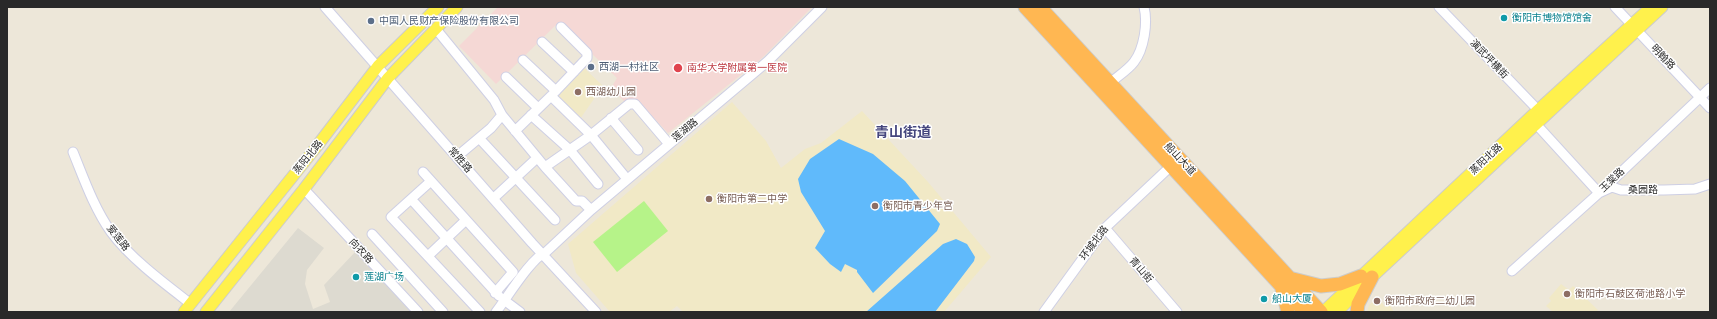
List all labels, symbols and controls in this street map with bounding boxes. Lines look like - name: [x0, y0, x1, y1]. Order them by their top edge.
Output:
- place label: 衡阳市博物馆馆舍: [1512, 12, 1592, 24]
- marker: 衡阳市博物馆馆舍: [1499, 13, 1509, 23]
- place label: 中国人民财产保险股份有限公司: [379, 15, 519, 27]
- marker: 中国人民财产保险股份有限公司: [366, 16, 376, 26]
- street label: 演武坪横街: [1467, 37, 1511, 81]
- street label: 明翰路: [1648, 42, 1678, 72]
- place label: 西湖一村社区: [599, 61, 659, 73]
- marker: 西湖一村社区: [586, 62, 596, 72]
- marker: 南华大学附属第一医院: [672, 62, 684, 74]
- place label: 南华大学附属第一医院: [687, 62, 787, 74]
- place label: 西湖幼儿园: [586, 86, 636, 98]
- marker: 西湖幼儿园: [573, 87, 583, 97]
- street label: 莲湖路: [670, 116, 700, 144]
- district label: 青山街道: [875, 125, 931, 141]
- street label: 蒸阳北路: [291, 138, 325, 176]
- street label: 船山大道: [1162, 140, 1198, 178]
- street label: 蒸阳北路: [1467, 141, 1505, 177]
- street label: 常胜路: [446, 145, 474, 175]
- street label: 玉棠路: [1597, 165, 1627, 195]
- street label: 桑园路: [1628, 184, 1658, 196]
- place label: 衡阳市第二中学: [717, 193, 787, 205]
- marker: 衡阳市第二中学: [704, 194, 714, 204]
- place label: 衡阳市青少年宫: [883, 200, 953, 212]
- marker: 衡阳市青少年宫: [870, 201, 880, 211]
- street label: 爱莲路: [104, 222, 132, 254]
- street label: 环城北路: [1077, 223, 1111, 263]
- street label: 向农路: [346, 236, 376, 266]
- street label: 青山街: [1127, 255, 1155, 285]
- place label: 莲湖广场: [364, 271, 404, 283]
- marker: 莲湖广场: [351, 272, 361, 282]
- place label: 衡阳市石鼓区荷池路小学: [1575, 288, 1685, 300]
- marker: 衡阳市石鼓区荷池路小学: [1562, 289, 1572, 299]
- place label: 船山大厦: [1272, 293, 1312, 305]
- marker: 船山大厦: [1259, 294, 1269, 304]
- place label: 衡阳市政府二幼儿园: [1385, 295, 1475, 307]
- marker: 衡阳市政府二幼儿园: [1372, 296, 1382, 306]

